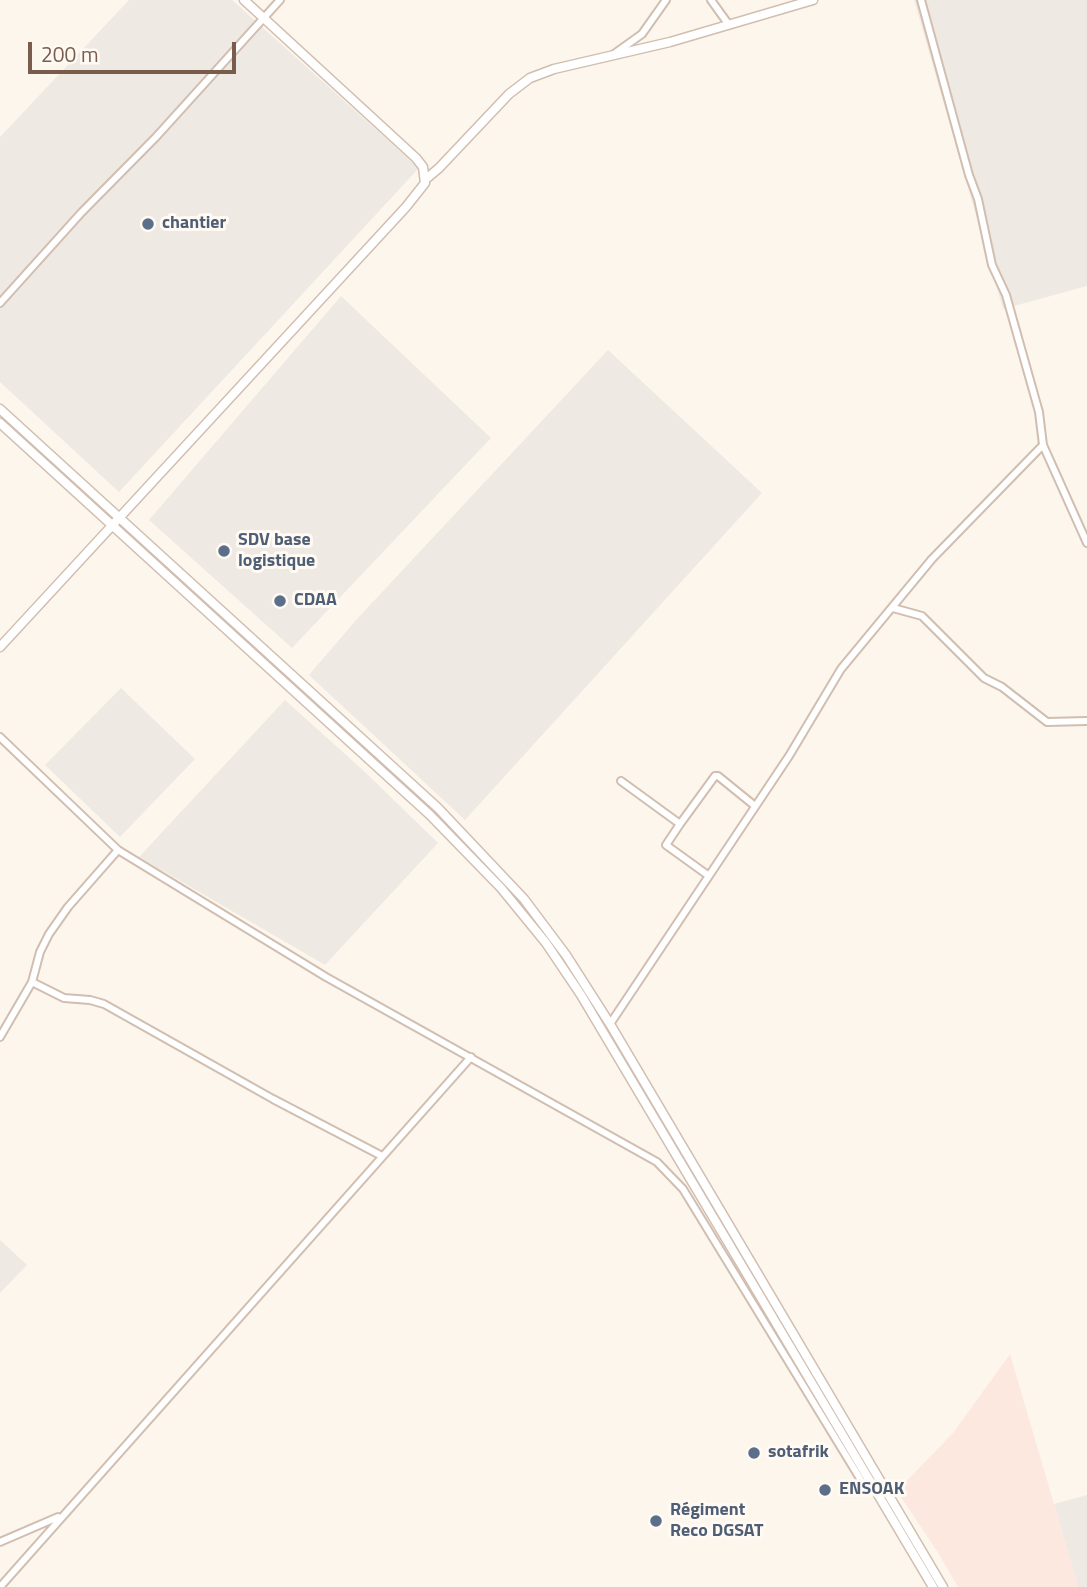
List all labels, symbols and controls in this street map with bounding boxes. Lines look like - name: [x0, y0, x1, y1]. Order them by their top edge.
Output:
- scale bar: [32, 28, 240, 72]
- text: 200 m: [41, 38, 98, 70]
- place label: chantier: [162, 213, 226, 235]
- marker: chantier: [140, 216, 156, 232]
- place label: SDV base logistique: [238, 530, 315, 572]
- marker: SDV base logistique: [216, 543, 232, 559]
- place label: CDAA: [294, 590, 337, 612]
- marker: CDAA: [272, 593, 288, 609]
- place label: sotafrik: [768, 1442, 829, 1464]
- marker: sotafrik: [746, 1445, 762, 1461]
- place label: ENSOAK: [839, 1479, 904, 1501]
- marker: ENSOAK: [817, 1482, 833, 1498]
- place label: Régiment Reco DGSAT: [670, 1500, 763, 1542]
- marker: Régiment Reco DGSAT: [648, 1513, 664, 1529]

